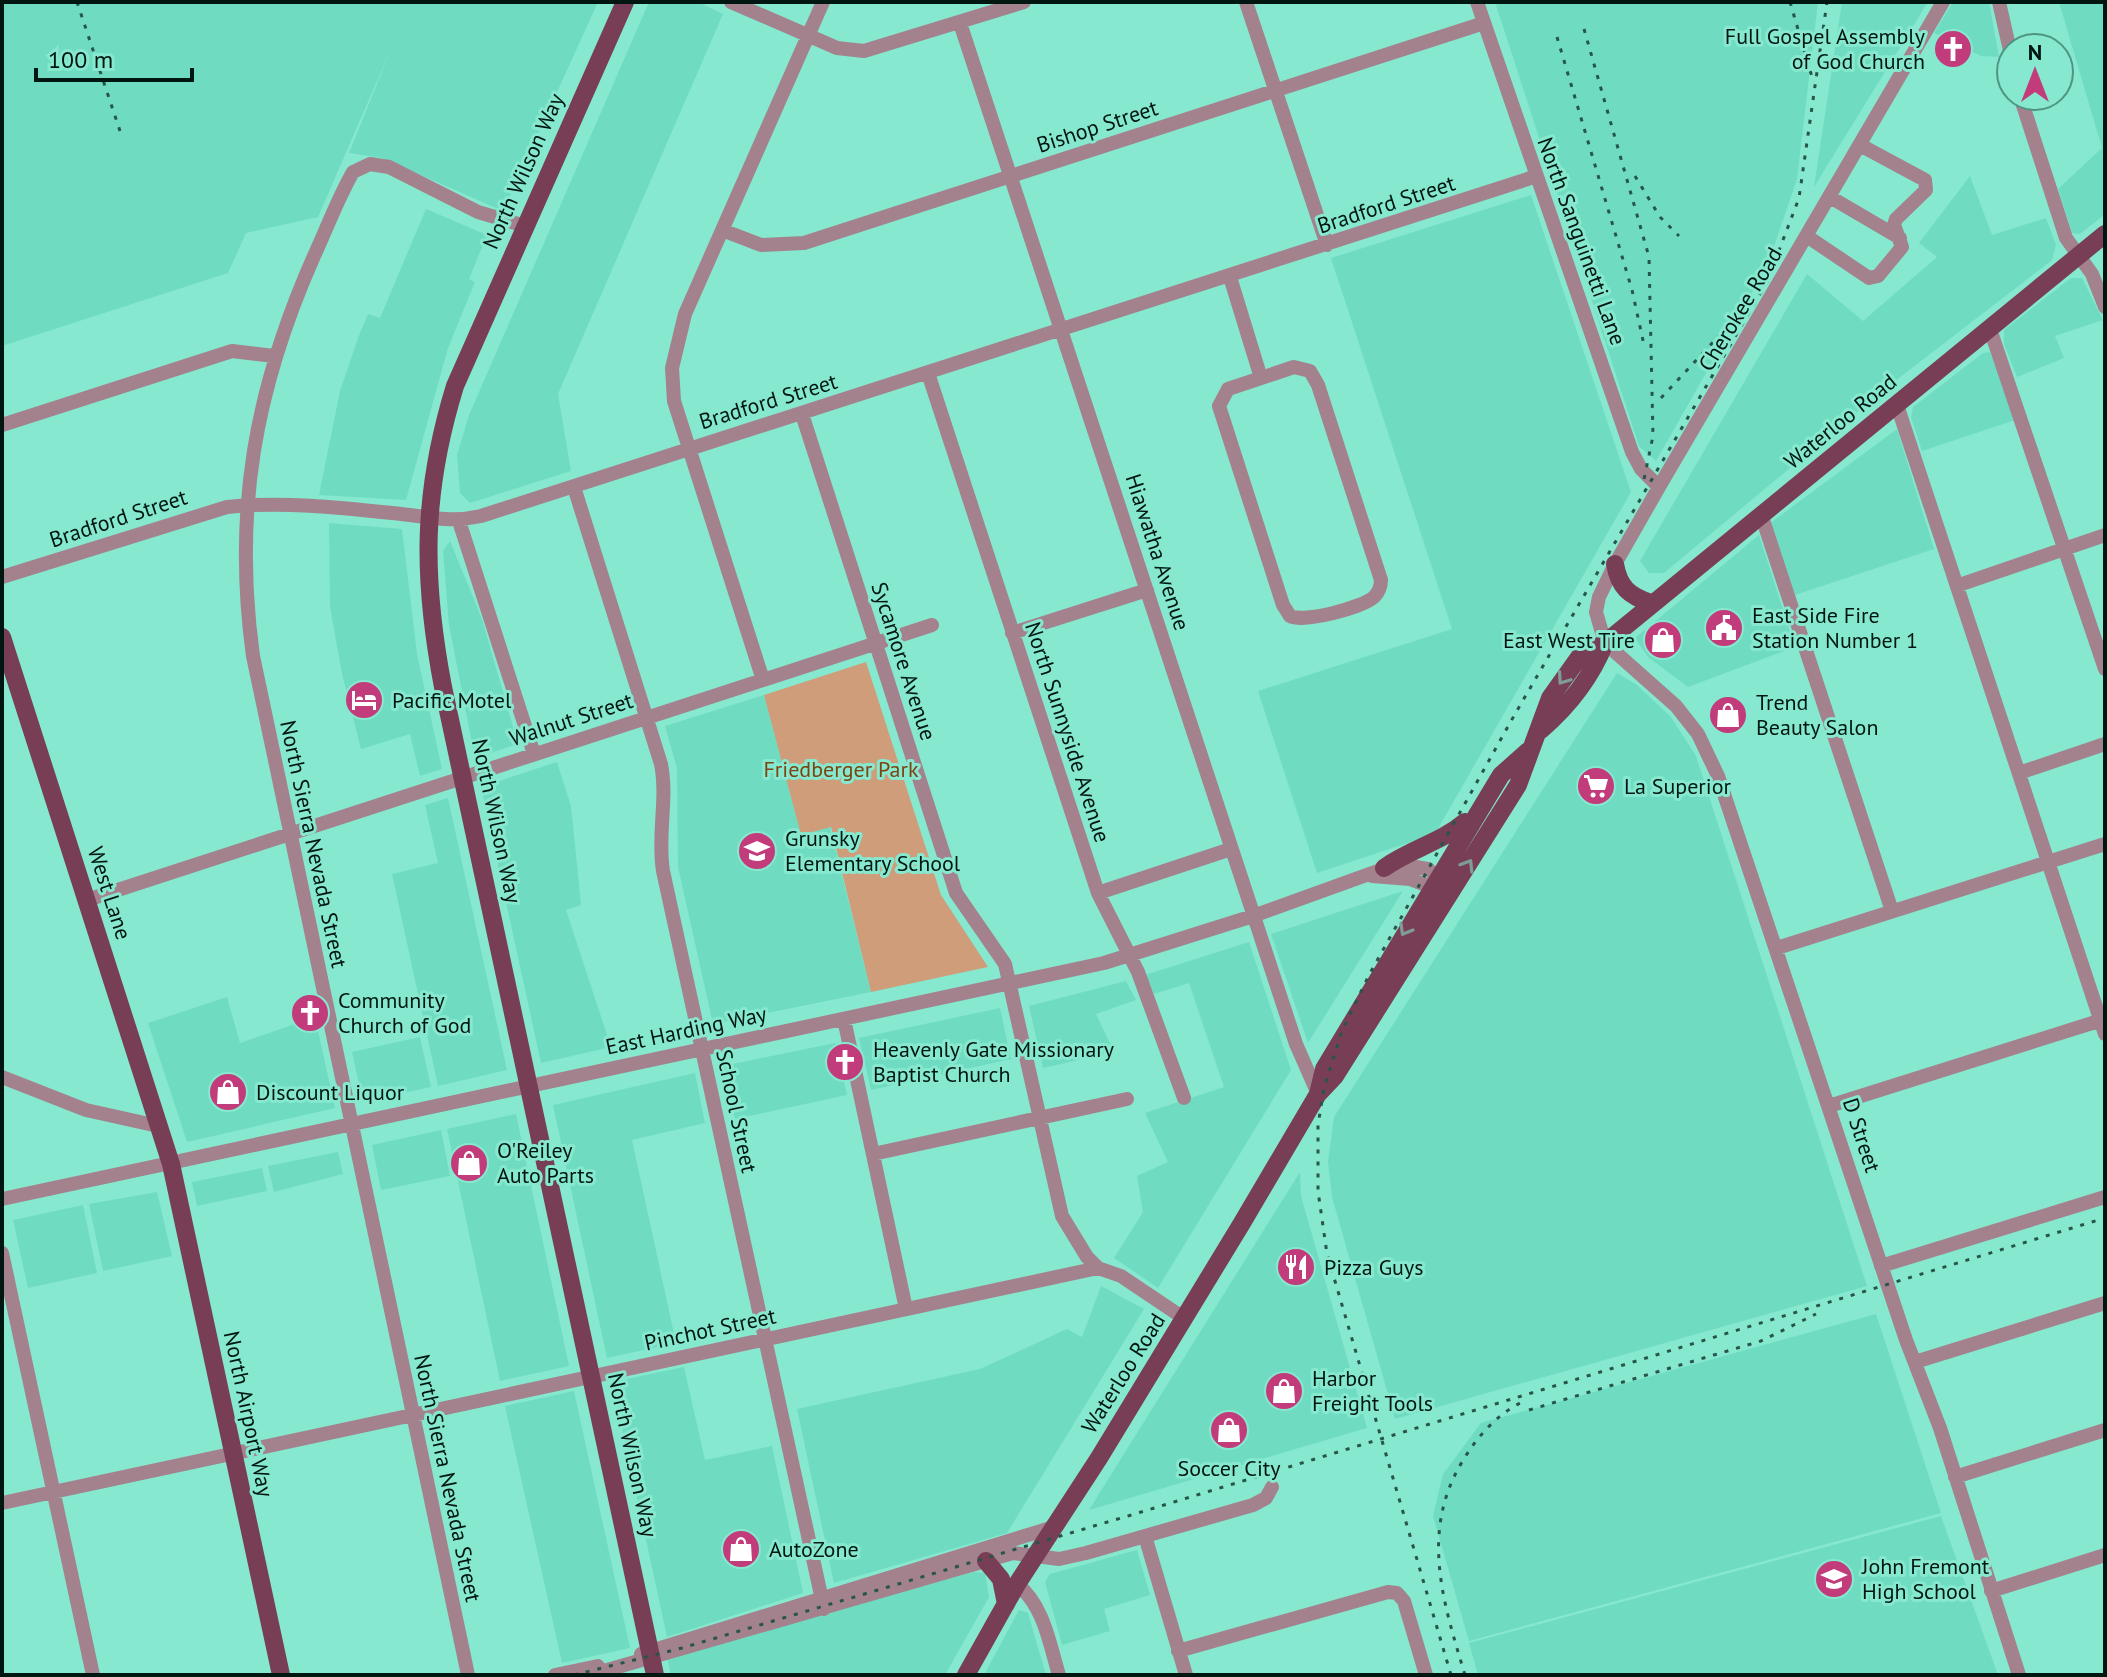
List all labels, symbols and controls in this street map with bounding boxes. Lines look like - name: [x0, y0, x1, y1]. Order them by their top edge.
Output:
- place label: Full Gospel Assembly of God Church: [1725, 22, 1926, 75]
- church icon: Full Gospel Assembly of God Church: [1932, 28, 1974, 70]
- scale bar: [36, 32, 192, 82]
- north arrow: [1995, 32, 2075, 112]
- text: N: [2028, 38, 2042, 66]
- text: 100 m: [48, 44, 113, 75]
- street label: North Wilson Way: [476, 88, 570, 253]
- street label: Bishop Street: [1033, 93, 1162, 159]
- street label: North Sanguinetti Lane: [1531, 133, 1633, 349]
- street label: Bradford Street: [1314, 168, 1459, 239]
- street label: Cherokee Road: [1692, 242, 1788, 376]
- street label: Bradford Street: [696, 367, 841, 435]
- street label: Waterloo Road: [1778, 367, 1902, 475]
- street label: Hiawatha Avenue: [1120, 470, 1196, 634]
- street label: Bradford Street: [46, 482, 191, 553]
- street label: Sycamore Avenue: [865, 578, 943, 744]
- place label: East Side Fire Station Number 1: [1752, 601, 1918, 654]
- public building icon: East Side Fire Station Number 1: [1703, 607, 1745, 649]
- street label: North Sunnyside Avenue: [1019, 618, 1117, 846]
- shop icon: East West Tire: [1642, 619, 1684, 661]
- place label: East West Tire: [1503, 626, 1635, 654]
- one-way arrow: [1558, 671, 1573, 685]
- hotel icon: Pacific Motel: [343, 679, 385, 721]
- place label: Pacific Motel: [392, 686, 512, 714]
- street label: Walnut Street: [506, 686, 637, 752]
- place label: Trend Beauty Salon: [1756, 688, 1878, 741]
- shop icon: Trend Beauty Salon: [1707, 694, 1749, 736]
- street label: North Sierra Nevada Street: [274, 718, 354, 971]
- street label: North Wilson Way: [466, 736, 528, 906]
- park label: Friedberger Park: [763, 755, 919, 783]
- supermarket icon: La Superior: [1575, 765, 1617, 807]
- place label: La Superior: [1624, 772, 1732, 800]
- place label: Grunsky Elementary School: [785, 824, 961, 877]
- school or university icon: Grunsky Elementary School: [736, 830, 778, 872]
- street label: West Lane: [82, 843, 138, 943]
- one-way arrow: [1459, 860, 1474, 874]
- one-way arrow: [1400, 921, 1415, 936]
- place label: Community Church of God: [338, 986, 471, 1039]
- church icon: Community Church of God: [289, 992, 331, 1034]
- street label: East Harding Way: [603, 999, 770, 1061]
- place label: Heavenly Gate Missionary Baptist Church: [873, 1035, 1115, 1088]
- church icon: Heavenly Gate Missionary Baptist Church: [824, 1041, 866, 1083]
- street label: School Street: [710, 1047, 764, 1176]
- shop icon: Discount Liquor: [207, 1071, 249, 1113]
- place label: Discount Liquor: [256, 1078, 405, 1106]
- street label: D Street: [1837, 1094, 1887, 1176]
- place label: O'Reiley Auto Parts: [497, 1136, 594, 1189]
- shop icon: O'Reiley Auto Parts: [448, 1142, 490, 1184]
- restaurant icon: Pizza Guys: [1275, 1246, 1317, 1288]
- place label: Pizza Guys: [1324, 1253, 1423, 1281]
- street label: Pinchot Street: [642, 1301, 779, 1357]
- street label: Waterloo Road: [1075, 1308, 1171, 1438]
- street label: North Airport Way: [218, 1328, 280, 1500]
- street label: North Sierra Nevada Street: [408, 1352, 488, 1605]
- place label: Harbor Freight Tools: [1312, 1364, 1433, 1417]
- street label: North Wilson Way: [602, 1370, 664, 1540]
- shop icon: Harbor Freight Tools: [1263, 1370, 1305, 1412]
- shop icon: Soccer City: [1208, 1409, 1250, 1451]
- place label: Soccer City: [1177, 1454, 1281, 1482]
- shop icon: AutoZone: [720, 1528, 762, 1570]
- place label: AutoZone: [769, 1535, 859, 1563]
- place label: John Fremont High School: [1861, 1552, 1990, 1605]
- school or university icon: John Fremont High School: [1813, 1558, 1855, 1600]

